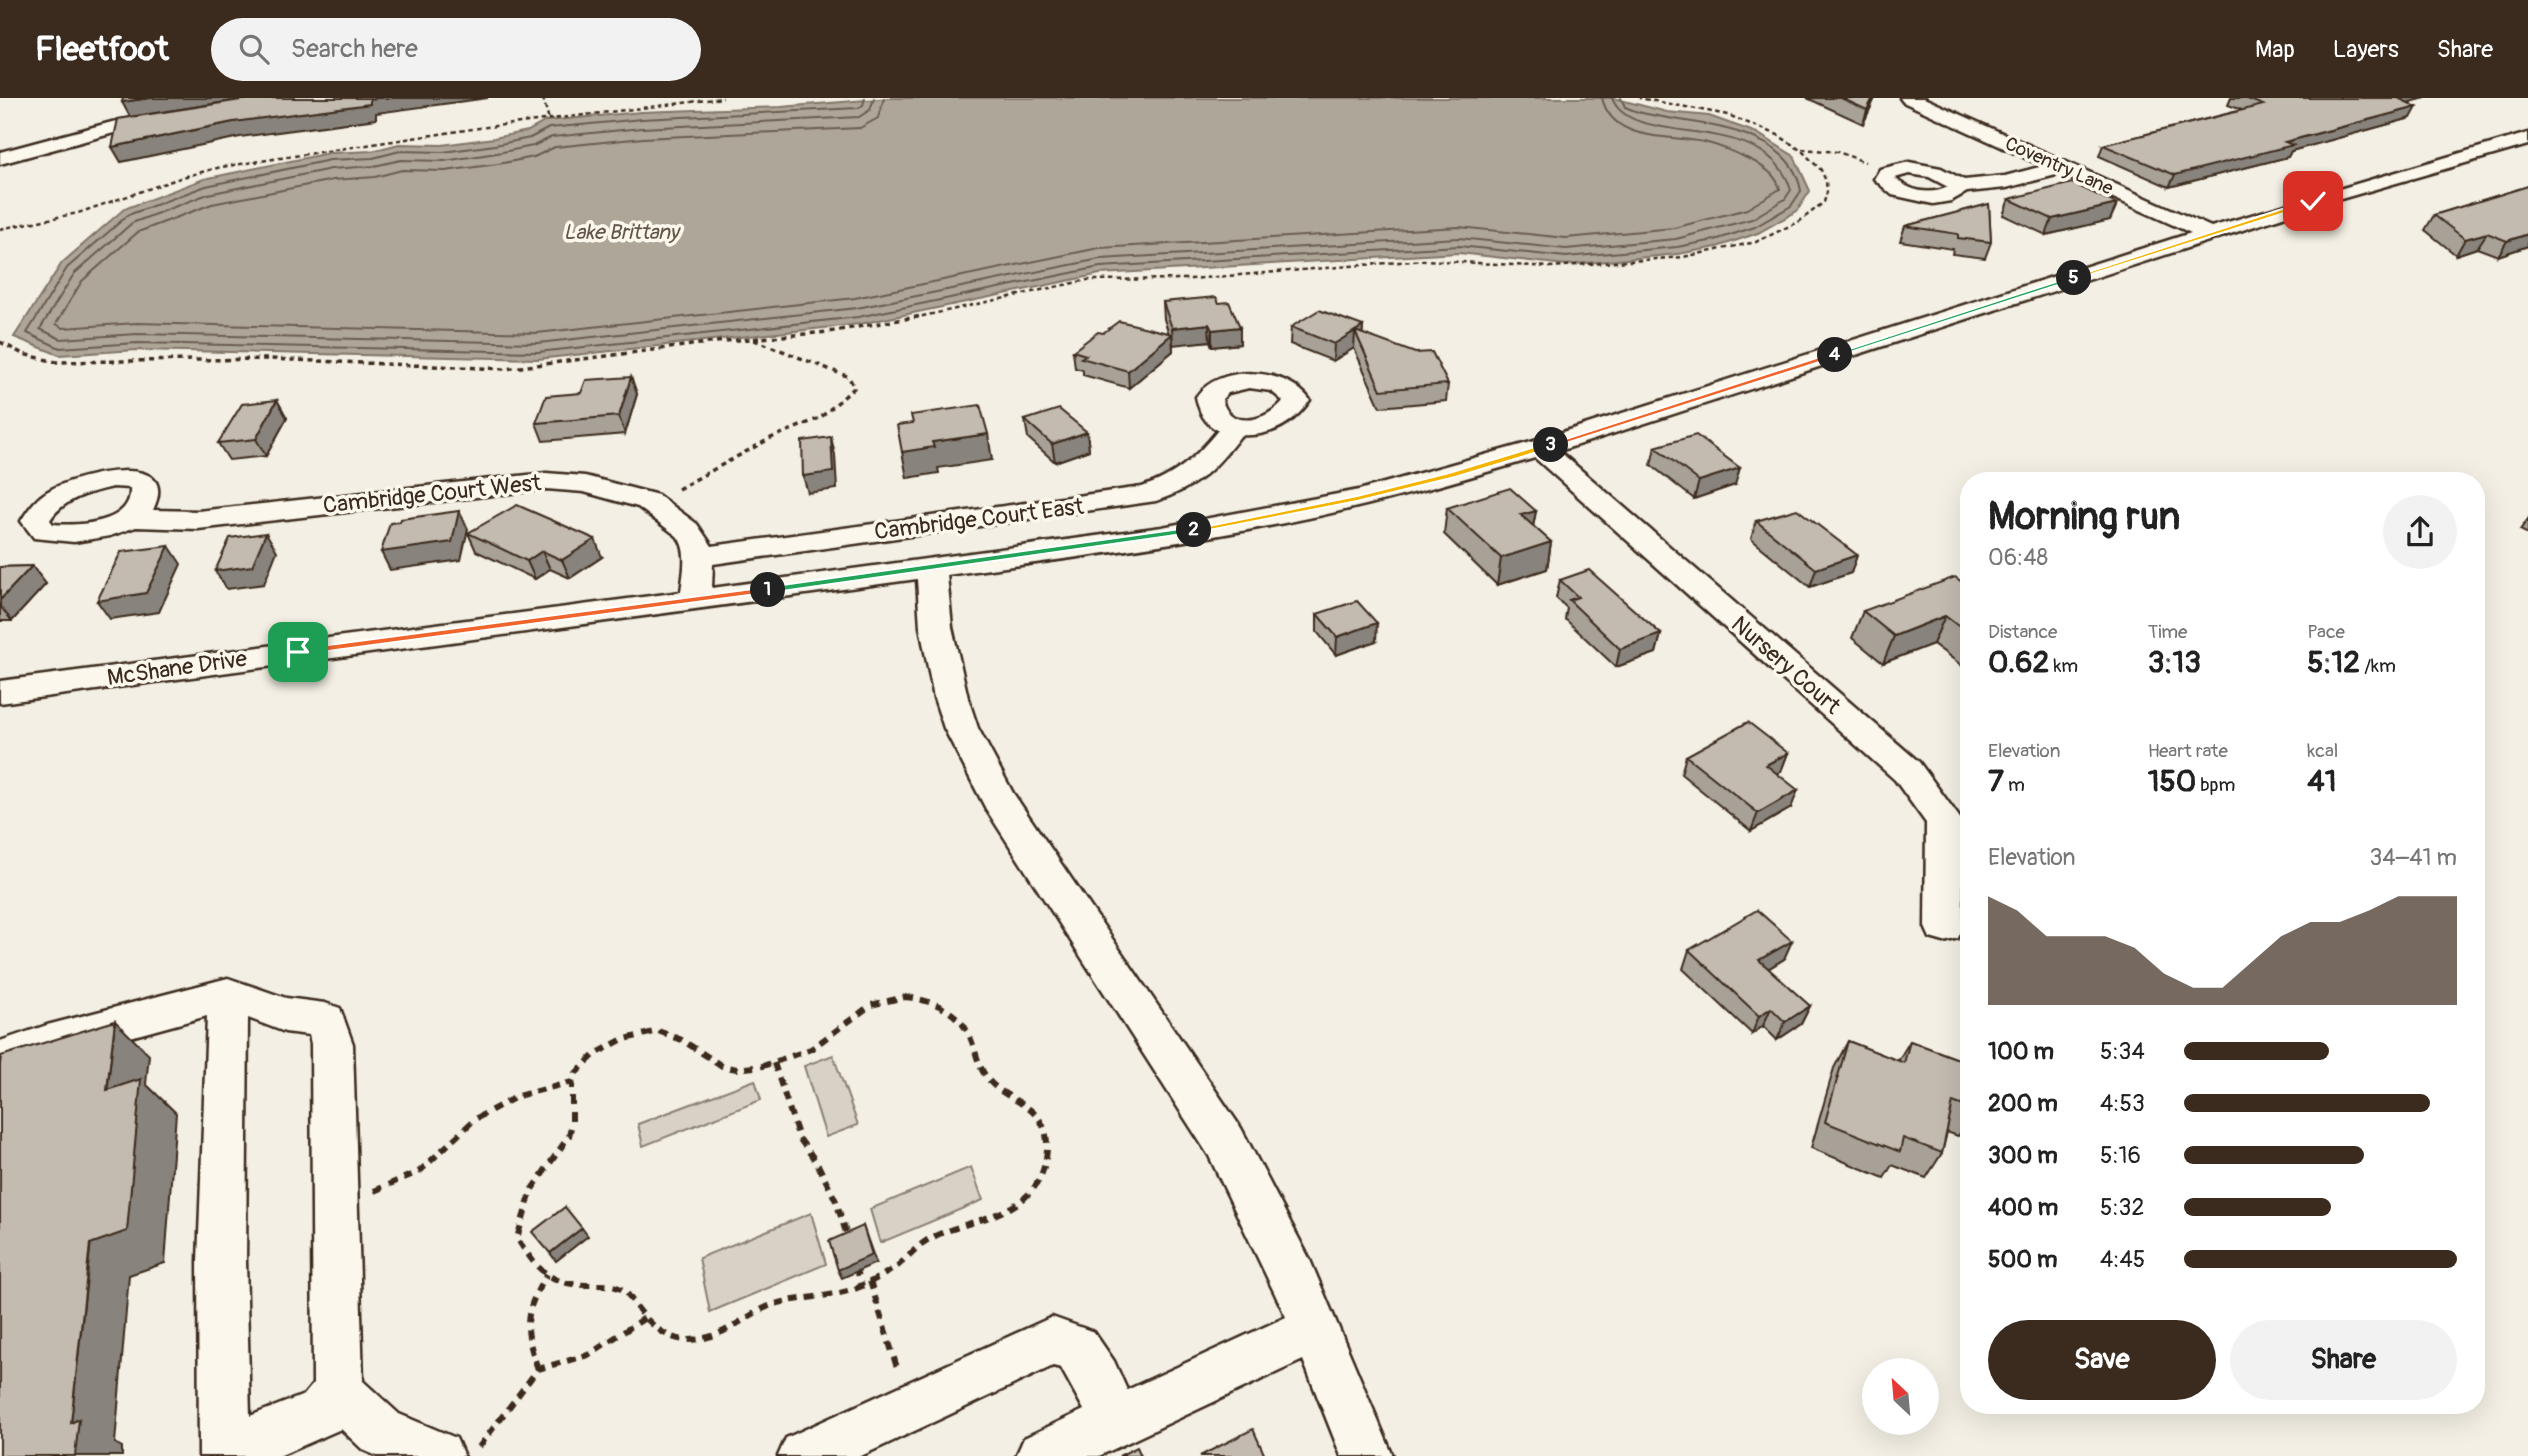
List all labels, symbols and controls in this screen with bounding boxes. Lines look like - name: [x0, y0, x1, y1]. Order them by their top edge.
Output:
- search box: [211, 18, 701, 81]
- text: Fleetfoot: [35, 29, 169, 70]
- icon: search: [235, 30, 273, 68]
- text: Search here: [291, 33, 418, 65]
- text: Map: [2255, 35, 2295, 64]
- text: Layers: [2333, 35, 2399, 64]
- text: Share: [2437, 35, 2493, 64]
- street label: Coventry Lane: [2001, 131, 2117, 201]
- pin: [2283, 171, 2343, 231]
- icon: check: [2294, 182, 2332, 220]
- water label: Lake Brittany: [564, 219, 681, 246]
- pin: 5: [2056, 260, 2092, 296]
- text: 5: [2068, 265, 2079, 289]
- pin: 4: [1818, 338, 1853, 372]
- text: 4: [1829, 342, 1840, 366]
- pin: 3: [1534, 428, 1568, 462]
- text: 3: [1545, 432, 1556, 456]
- street label: Cambridge Court West: [322, 468, 543, 520]
- street label: Cambridge Court East: [873, 492, 1086, 546]
- text: Morning run: [1988, 493, 2180, 541]
- button: share: [2383, 495, 2457, 569]
- pin: 2: [1176, 512, 1212, 548]
- text: 2: [1188, 517, 1199, 541]
- text: 06:48: [1988, 543, 2048, 572]
- pin: 1: [750, 573, 786, 608]
- text: 1: [764, 577, 771, 601]
- street label: Nursery Court: [1725, 610, 1847, 721]
- text: Distance: [1988, 620, 2057, 644]
- text: Time: [2148, 620, 2187, 644]
- text: Pace: [2307, 620, 2345, 644]
- pin: [268, 622, 328, 682]
- icon: arrive: [279, 633, 317, 671]
- street label: McShane Drive: [105, 644, 249, 692]
- text: 0.62: [1988, 644, 2049, 681]
- text: 3:13: [2148, 644, 2201, 681]
- text: 5:12: [2307, 644, 2360, 681]
- text: km: [2049, 654, 2078, 678]
- text: /km: [2360, 654, 2396, 678]
- text: Elevation: [1988, 739, 2060, 763]
- text: Heart rate: [2148, 739, 2228, 763]
- text: kcal: [2307, 739, 2338, 763]
- text: 7: [1988, 763, 2004, 800]
- text: 150: [2148, 763, 2196, 800]
- text: 41: [2307, 763, 2336, 800]
- text: m: [2004, 773, 2025, 797]
- text: bpm: [2196, 773, 2235, 797]
- text: Elevation: [1988, 843, 2076, 872]
- text: 34–41 m: [2370, 843, 2457, 872]
- text: 100 m: [1988, 1037, 2054, 1066]
- text: 5:34: [2100, 1037, 2145, 1066]
- text: 200 m: [1988, 1089, 2058, 1118]
- text: 4:53: [2100, 1089, 2145, 1118]
- text: 300 m: [1988, 1141, 2058, 1170]
- text: 5:16: [2100, 1141, 2141, 1170]
- text: 400 m: [1988, 1193, 2058, 1222]
- text: 5:32: [2100, 1193, 2144, 1222]
- text: 500 m: [1988, 1245, 2057, 1274]
- text: 4:45: [2100, 1245, 2145, 1274]
- button: Save: [1988, 1320, 2216, 1400]
- button: Share: [2230, 1320, 2457, 1400]
- north arrow: [1862, 1358, 1939, 1435]
- map controls: [1862, 1358, 1939, 1435]

